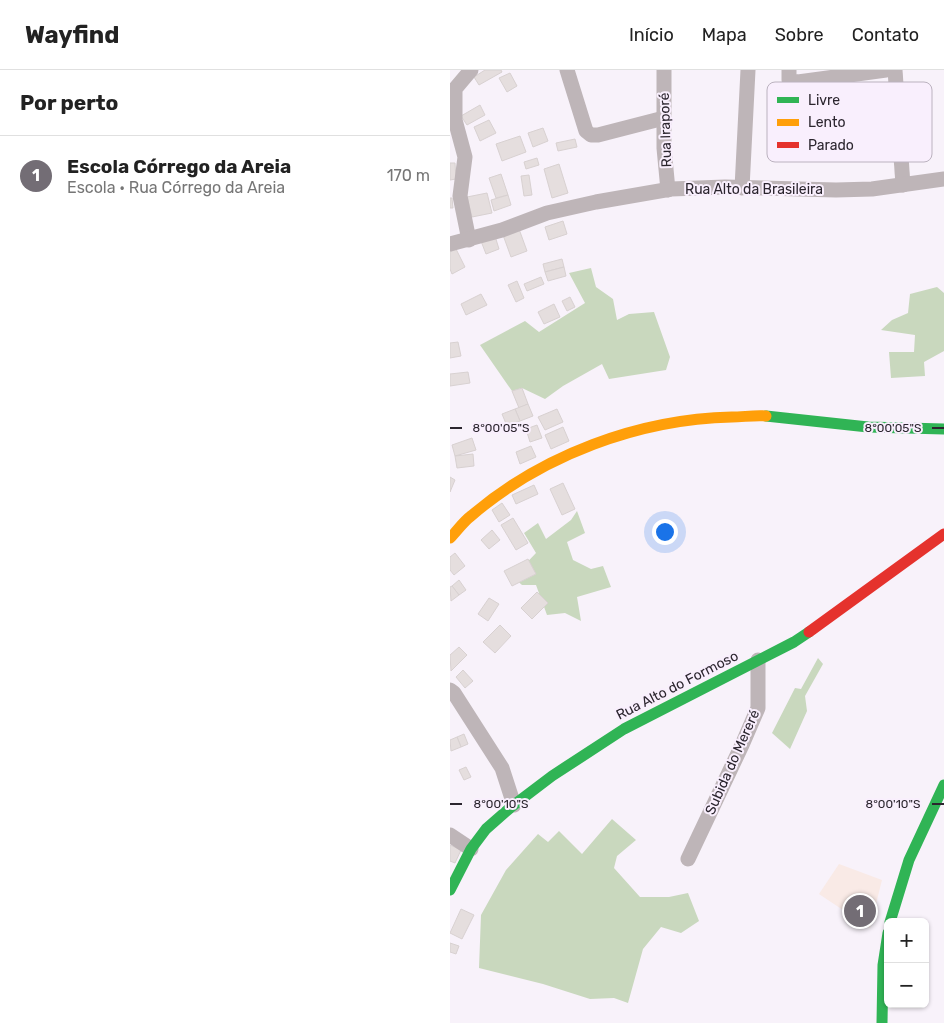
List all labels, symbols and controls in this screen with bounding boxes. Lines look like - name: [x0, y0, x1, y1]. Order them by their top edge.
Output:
- text: Wayfind: [25, 21, 119, 49]
- text: Início: [629, 24, 674, 46]
- text: Mapa: [702, 24, 747, 46]
- text: Sobre: [775, 24, 824, 46]
- text: Contato: [852, 24, 919, 46]
- legend: [767, 82, 932, 162]
- text: Por perto: [20, 90, 118, 115]
- street label: Rua Iraporé: [656, 92, 675, 168]
- text: Livre: [808, 92, 840, 109]
- text: Lento: [808, 114, 845, 131]
- text: Parado: [808, 137, 854, 154]
- text: Escola Córrego da Areia: [67, 155, 291, 178]
- text: 1: [32, 166, 40, 185]
- text: 170 m: [387, 166, 430, 185]
- text: Escola · Rua Córrego da Areia: [67, 178, 285, 197]
- street label: Rua Alto da Brasileira: [685, 181, 823, 198]
- text: 8°00'05"S: [473, 421, 529, 435]
- text: 8°00'05"S: [865, 421, 921, 435]
- your location: [652, 519, 678, 545]
- street label: Rua Alto do Formoso: [613, 647, 741, 724]
- street label: Subida do Mereré: [702, 707, 763, 817]
- text: 8°00'10"S: [474, 797, 528, 811]
- text: 8°00'10"S: [866, 797, 920, 811]
- pin: 1: [844, 892, 876, 930]
- map controls: [884, 918, 929, 1008]
- button: +: [884, 918, 929, 963]
- button: −: [884, 963, 929, 1008]

